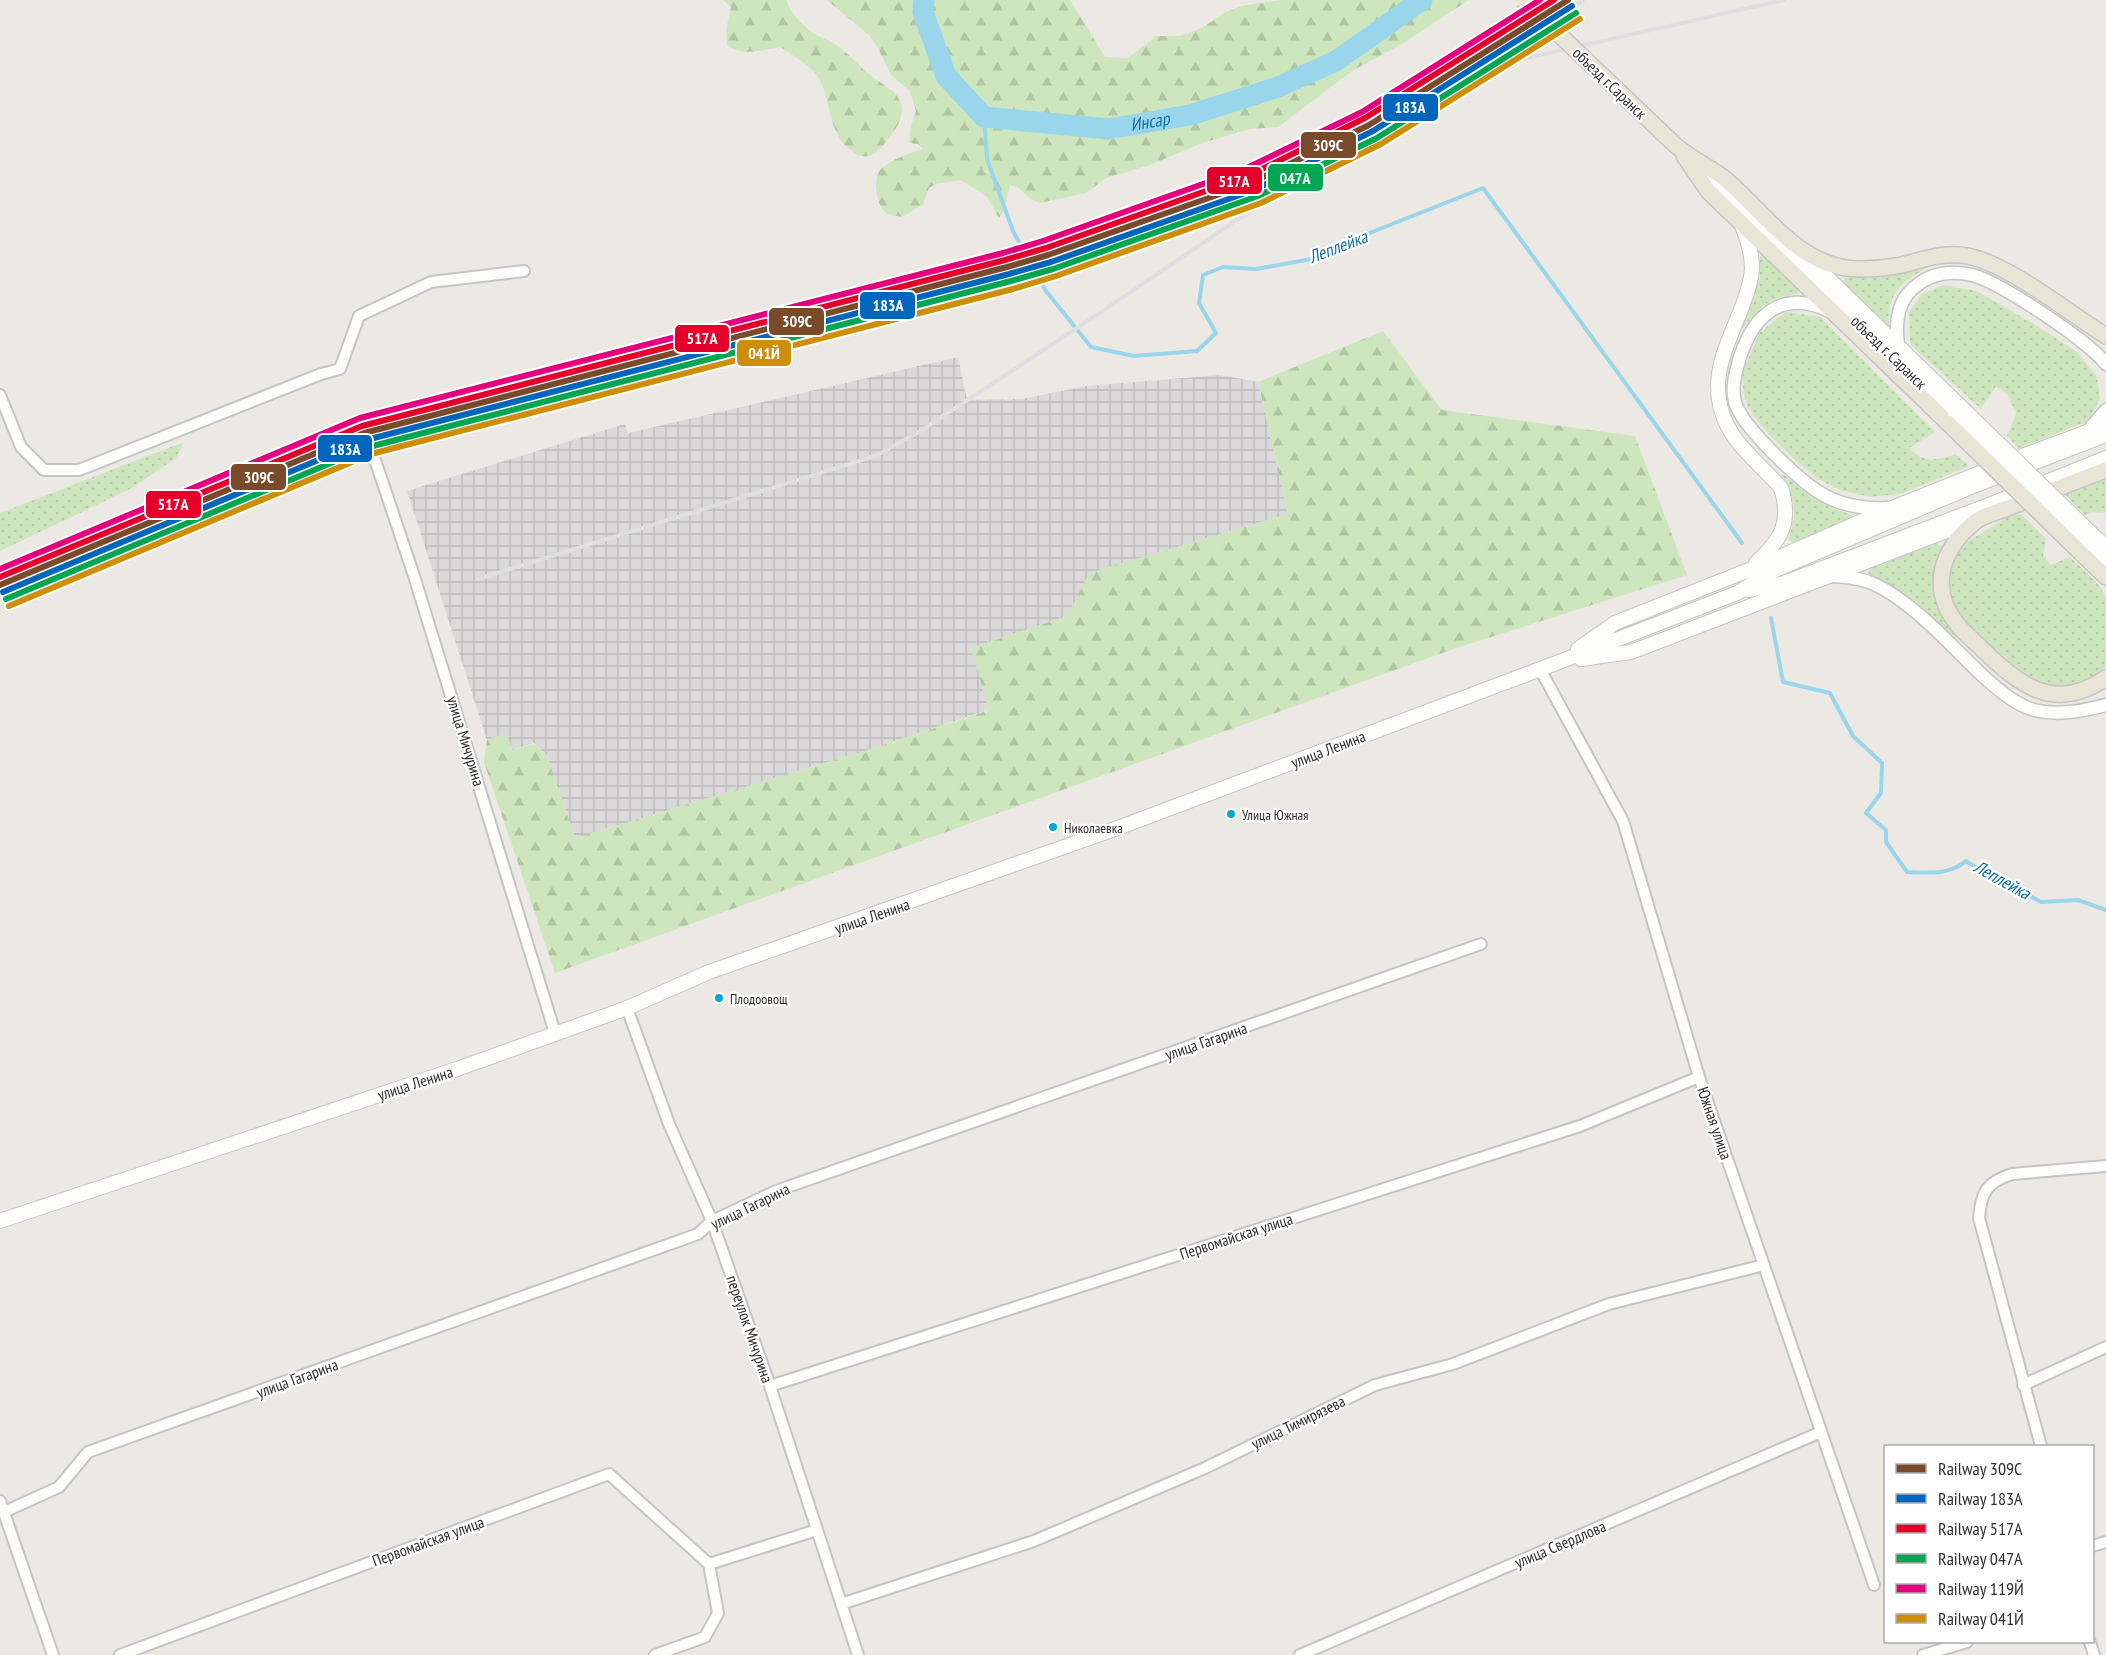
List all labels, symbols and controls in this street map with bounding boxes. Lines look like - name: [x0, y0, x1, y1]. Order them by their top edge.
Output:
- street label: объезд г.Саранск: [1569, 43, 1652, 124]
- line badge: 183А: [1382, 93, 1439, 122]
- text: 183А: [1395, 97, 1426, 117]
- water label: Инсар: [1129, 107, 1172, 136]
- line badge: 309С: [1300, 131, 1357, 159]
- text: 309С: [1313, 135, 1344, 155]
- line badge: 047А: [1267, 163, 1324, 192]
- line badge: 517А: [1206, 166, 1263, 195]
- text: 047А: [1280, 168, 1311, 188]
- text: 517А: [1219, 171, 1250, 191]
- water label: Леплейка: [1304, 225, 1371, 269]
- line badge: 183А: [859, 291, 916, 320]
- text: 183А: [873, 295, 904, 315]
- line badge: 309С: [768, 307, 825, 336]
- text: 309С: [782, 311, 813, 331]
- street label: объезд г. Саранск: [1847, 311, 1932, 394]
- line badge: 517А: [674, 324, 730, 353]
- text: 517А: [687, 328, 718, 348]
- line badge: 041Й: [736, 339, 792, 367]
- text: 041Й: [748, 343, 780, 363]
- line badge: 183А: [317, 434, 373, 463]
- text: 183А: [330, 439, 361, 459]
- line badge: 309С: [230, 463, 287, 491]
- text: 309С: [244, 467, 275, 487]
- line badge: 517А: [145, 490, 202, 519]
- text: 517А: [158, 494, 189, 514]
- street label: улица Мичурина: [443, 694, 489, 788]
- street label: улица Ленина: [1288, 726, 1368, 772]
- place label: Улица Южная: [1242, 806, 1309, 824]
- marker: Улица Южная: [1225, 808, 1237, 820]
- place label: Николаевка: [1064, 819, 1123, 837]
- marker: Николаевка: [1047, 821, 1059, 833]
- water label: Леплейка: [1969, 854, 2035, 905]
- street label: улица Ленина: [832, 894, 912, 938]
- place label: Плодоовощ: [730, 990, 788, 1008]
- marker: Плодоовощ: [713, 992, 725, 1004]
- street label: улица Гагарина: [1162, 1018, 1250, 1064]
- street label: улица Ленина: [375, 1061, 455, 1105]
- street label: Южная улица: [1693, 1084, 1737, 1162]
- street label: улица Гагарина: [707, 1178, 793, 1234]
- street label: Первомайская улица: [1177, 1208, 1295, 1264]
- street label: переулок Мичурина: [722, 1273, 778, 1385]
- street label: улица Гагарина: [253, 1354, 341, 1402]
- street label: улица Тимирязева: [1248, 1391, 1348, 1453]
- legend: [1884, 1445, 2094, 1643]
- text: Railway 309С: [1938, 1457, 2022, 1480]
- text: Railway 183А: [1938, 1487, 2023, 1510]
- street label: Первомайская улица: [369, 1511, 487, 1571]
- street label: улица Свердлова: [1511, 1516, 1609, 1572]
- text: Railway 517А: [1938, 1517, 2023, 1540]
- text: Railway 047А: [1938, 1547, 2023, 1570]
- text: Railway 119Й: [1938, 1577, 2024, 1600]
- text: Railway 041Й: [1938, 1607, 2024, 1630]

